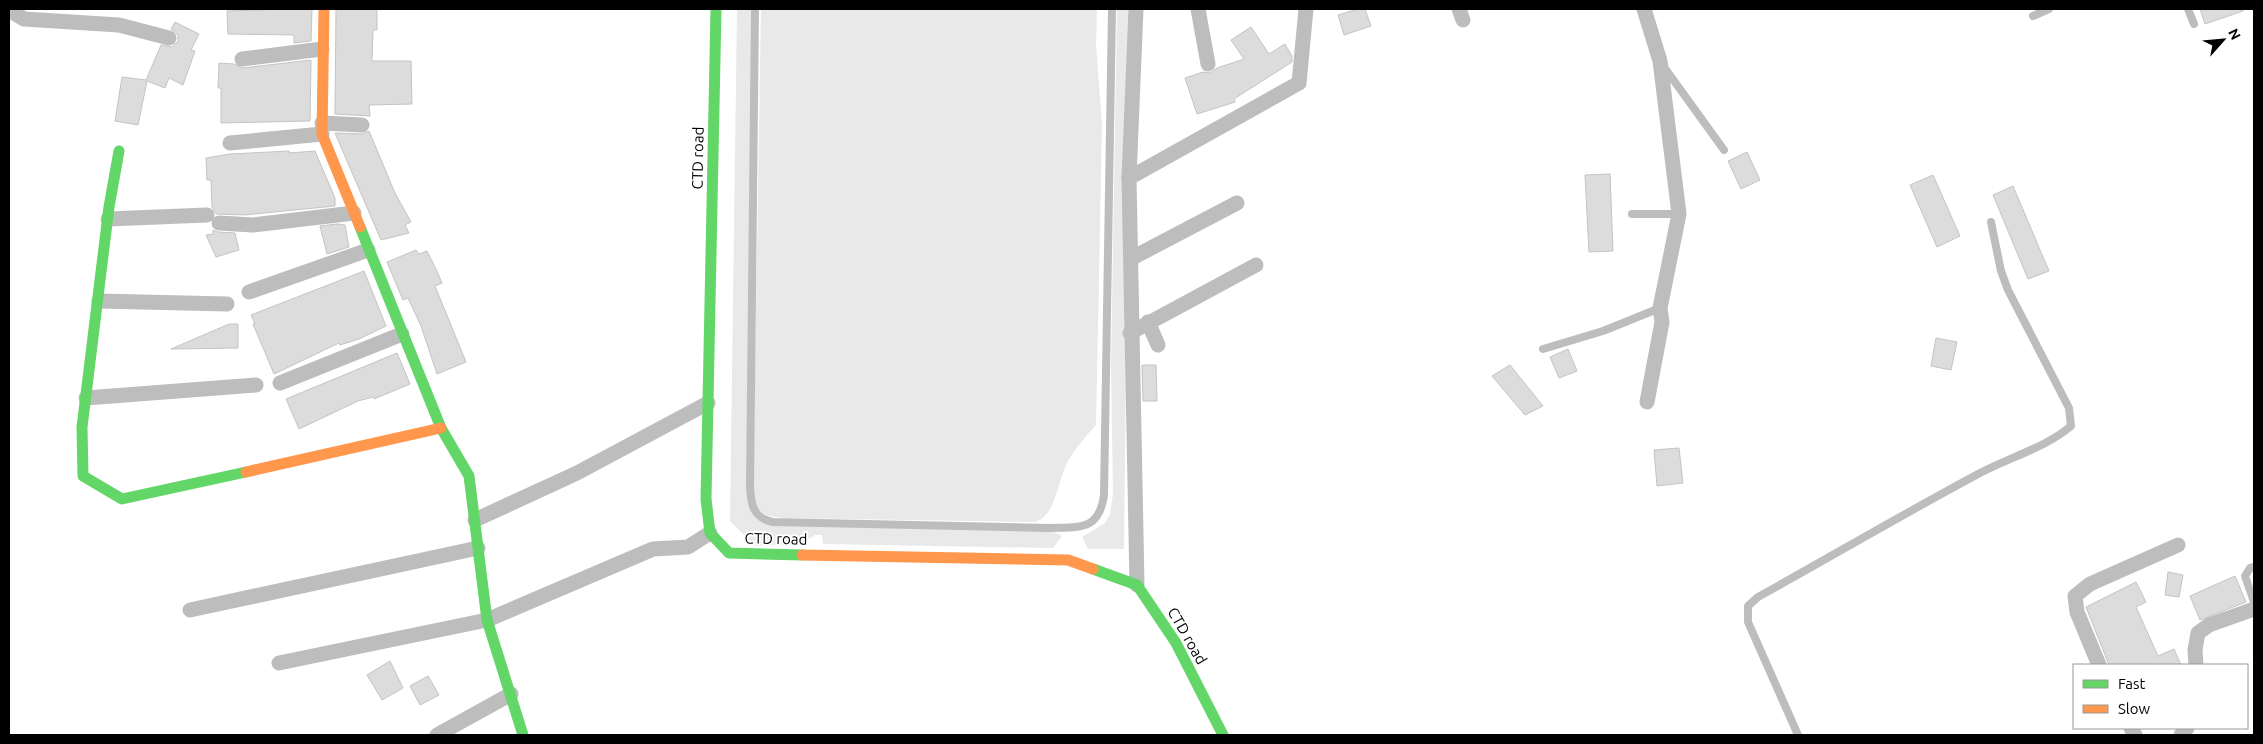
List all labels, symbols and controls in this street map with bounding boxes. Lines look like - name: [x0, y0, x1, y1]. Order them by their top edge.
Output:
- north arrow: [2198, 15, 2248, 65]
- text: N: [2225, 26, 2244, 42]
- street label: CTD road: [688, 126, 707, 190]
- street label: CTD road: [744, 529, 808, 548]
- street label: CTD road: [1164, 604, 1210, 667]
- legend: [2073, 664, 2248, 729]
- text: Fast: [2118, 675, 2146, 692]
- text: Slow: [2118, 700, 2151, 717]

